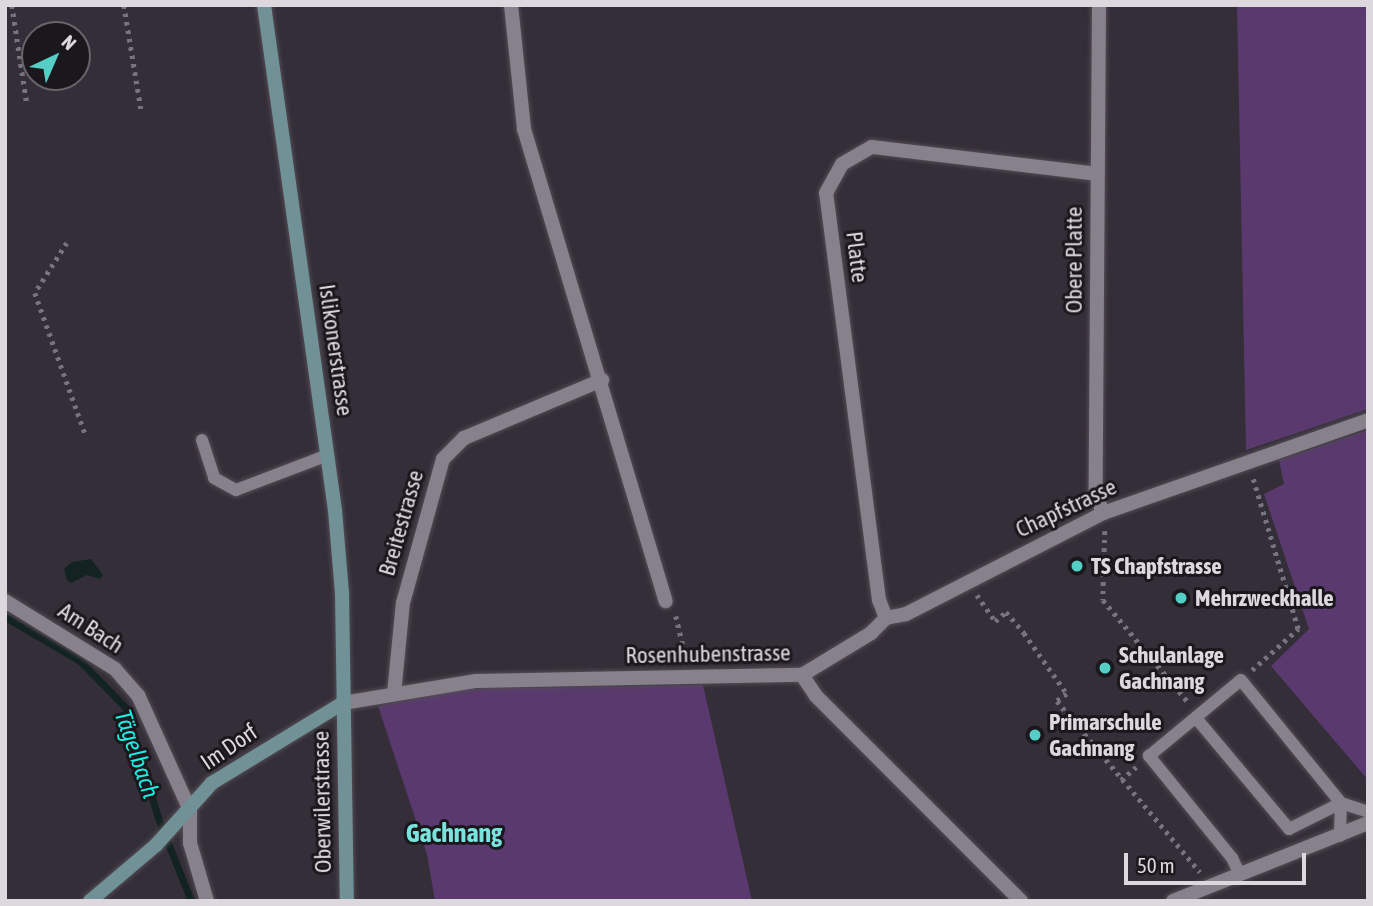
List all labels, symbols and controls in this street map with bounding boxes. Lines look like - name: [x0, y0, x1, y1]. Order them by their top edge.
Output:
- north arrow: [21, 21, 91, 91]
- text: N: [58, 31, 81, 54]
- street label: Obere Platte: [1060, 207, 1088, 313]
- street label: Platte: [840, 230, 874, 284]
- street label: Islikonerstrasse: [313, 282, 359, 418]
- street label: Breitestrasse: [373, 467, 429, 579]
- street label: Chapfstrasse: [1011, 473, 1121, 543]
- place label: TS Chapfstrasse: [1091, 552, 1222, 580]
- marker: TS Chapfstrasse: [1069, 558, 1085, 574]
- place label: Mehrzweckhalle: [1195, 584, 1334, 612]
- marker: Mehrzweckhalle: [1173, 590, 1189, 606]
- street label: Am Bach: [53, 597, 129, 659]
- street label: Rosenhubenstrasse: [625, 639, 791, 669]
- place label: Schulanlage Gachnang: [1119, 641, 1224, 695]
- marker: Schulanlage Gachnang: [1097, 660, 1113, 676]
- water label: Tägelbach: [109, 706, 165, 802]
- place label: Primarschule Gachnang: [1049, 708, 1162, 762]
- street label: Im Dorf: [196, 718, 262, 776]
- marker: Primarschule Gachnang: [1027, 727, 1043, 743]
- street label: Oberwilerstrasse: [307, 731, 337, 873]
- district label: Gachnang: [406, 818, 502, 850]
- scale bar: [1128, 839, 1310, 883]
- text: 50 m: [1137, 853, 1175, 877]

